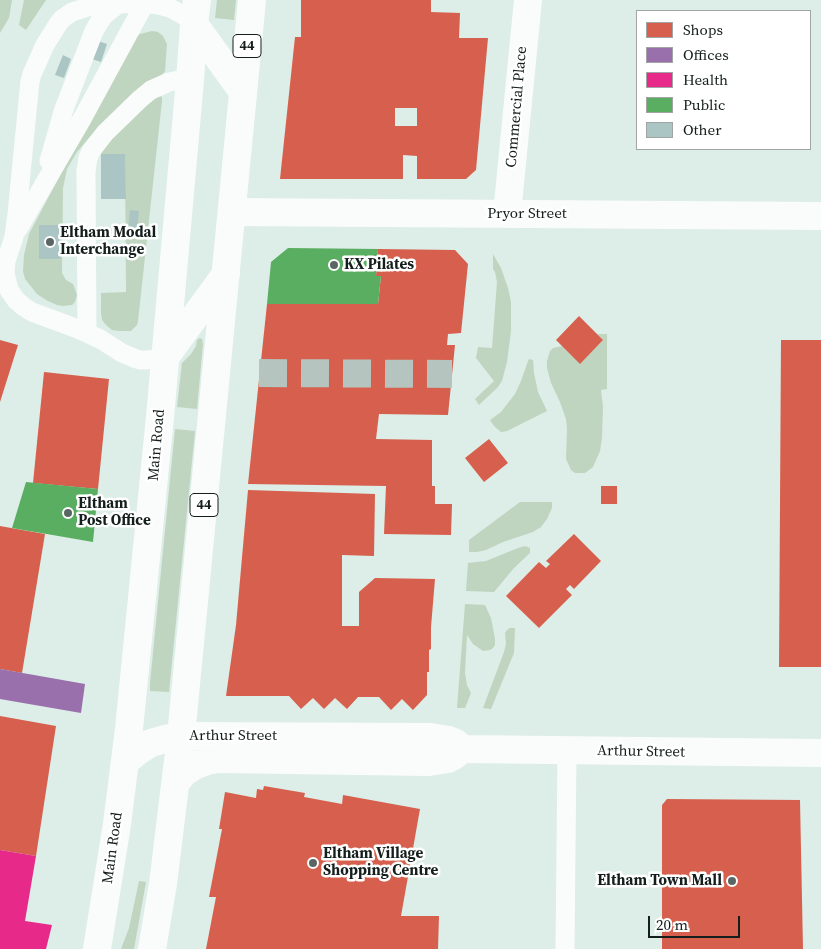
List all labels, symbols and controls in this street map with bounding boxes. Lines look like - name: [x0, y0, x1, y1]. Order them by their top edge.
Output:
- legend: [636, 10, 811, 150]
- text: Shops: [683, 19, 723, 40]
- road number: 44: [233, 34, 261, 58]
- text: Offices: [683, 44, 729, 65]
- street label: Commercial Place: [503, 46, 531, 168]
- text: Health: [683, 69, 728, 90]
- text: Public: [683, 94, 725, 115]
- text: Other: [683, 119, 722, 140]
- street label: Pryor Street: [487, 205, 567, 223]
- place label: Eltham Modal Interchange: [60, 224, 156, 259]
- marker: Eltham Modal Interchange: [44, 236, 56, 248]
- place label: KX Pilates: [344, 256, 414, 274]
- marker: KX Pilates: [328, 259, 340, 271]
- street label: Main Road: [145, 408, 169, 482]
- road number: 44: [190, 494, 218, 516]
- place label: Eltham Post Office: [78, 495, 151, 530]
- marker: Eltham Post Office: [62, 507, 74, 519]
- street label: Arthur Street: [189, 727, 277, 745]
- street label: Arthur Street: [597, 742, 685, 762]
- street label: Main Road: [99, 811, 127, 885]
- place label: Eltham Village Shopping Centre: [323, 845, 438, 880]
- marker: Eltham Village Shopping Centre: [307, 857, 319, 869]
- place label: Eltham Town Mall: [597, 872, 722, 890]
- marker: Eltham Town Mall: [726, 875, 738, 887]
- scale bar: [651, 906, 744, 938]
- text: 20 m: [656, 914, 688, 935]

